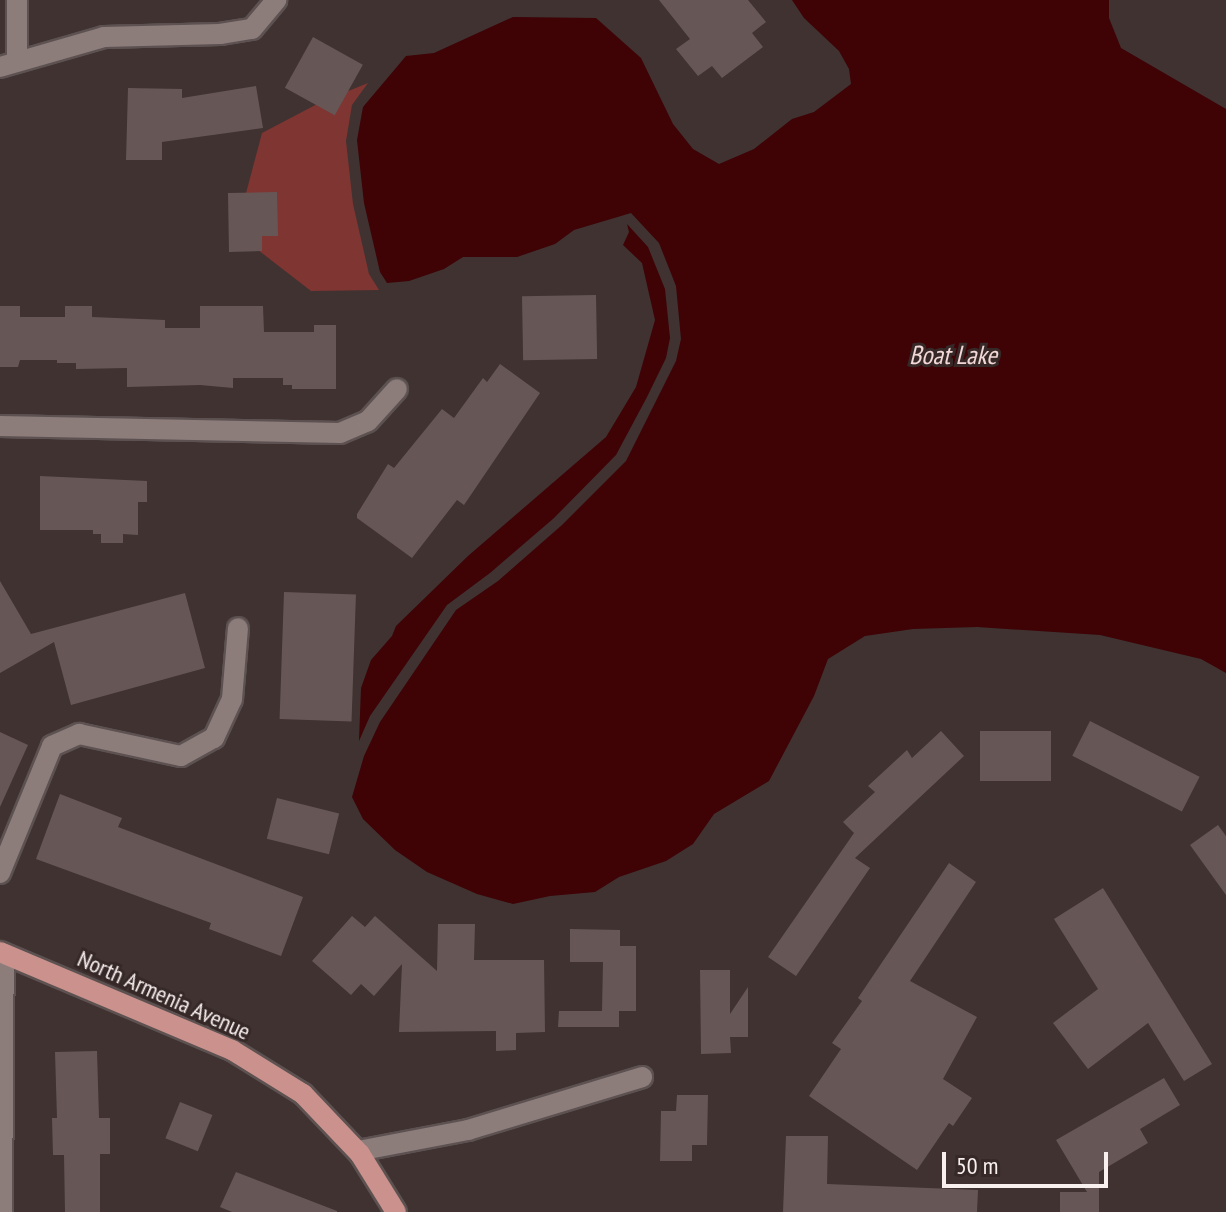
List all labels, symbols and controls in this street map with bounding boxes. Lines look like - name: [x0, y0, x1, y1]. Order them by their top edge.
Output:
- water label: Boat Lake: [909, 339, 997, 371]
- street label: North Armenia Avenue: [73, 944, 255, 1046]
- scale bar: [946, 1136, 1112, 1186]
- text: 50 m: [956, 1150, 998, 1181]

